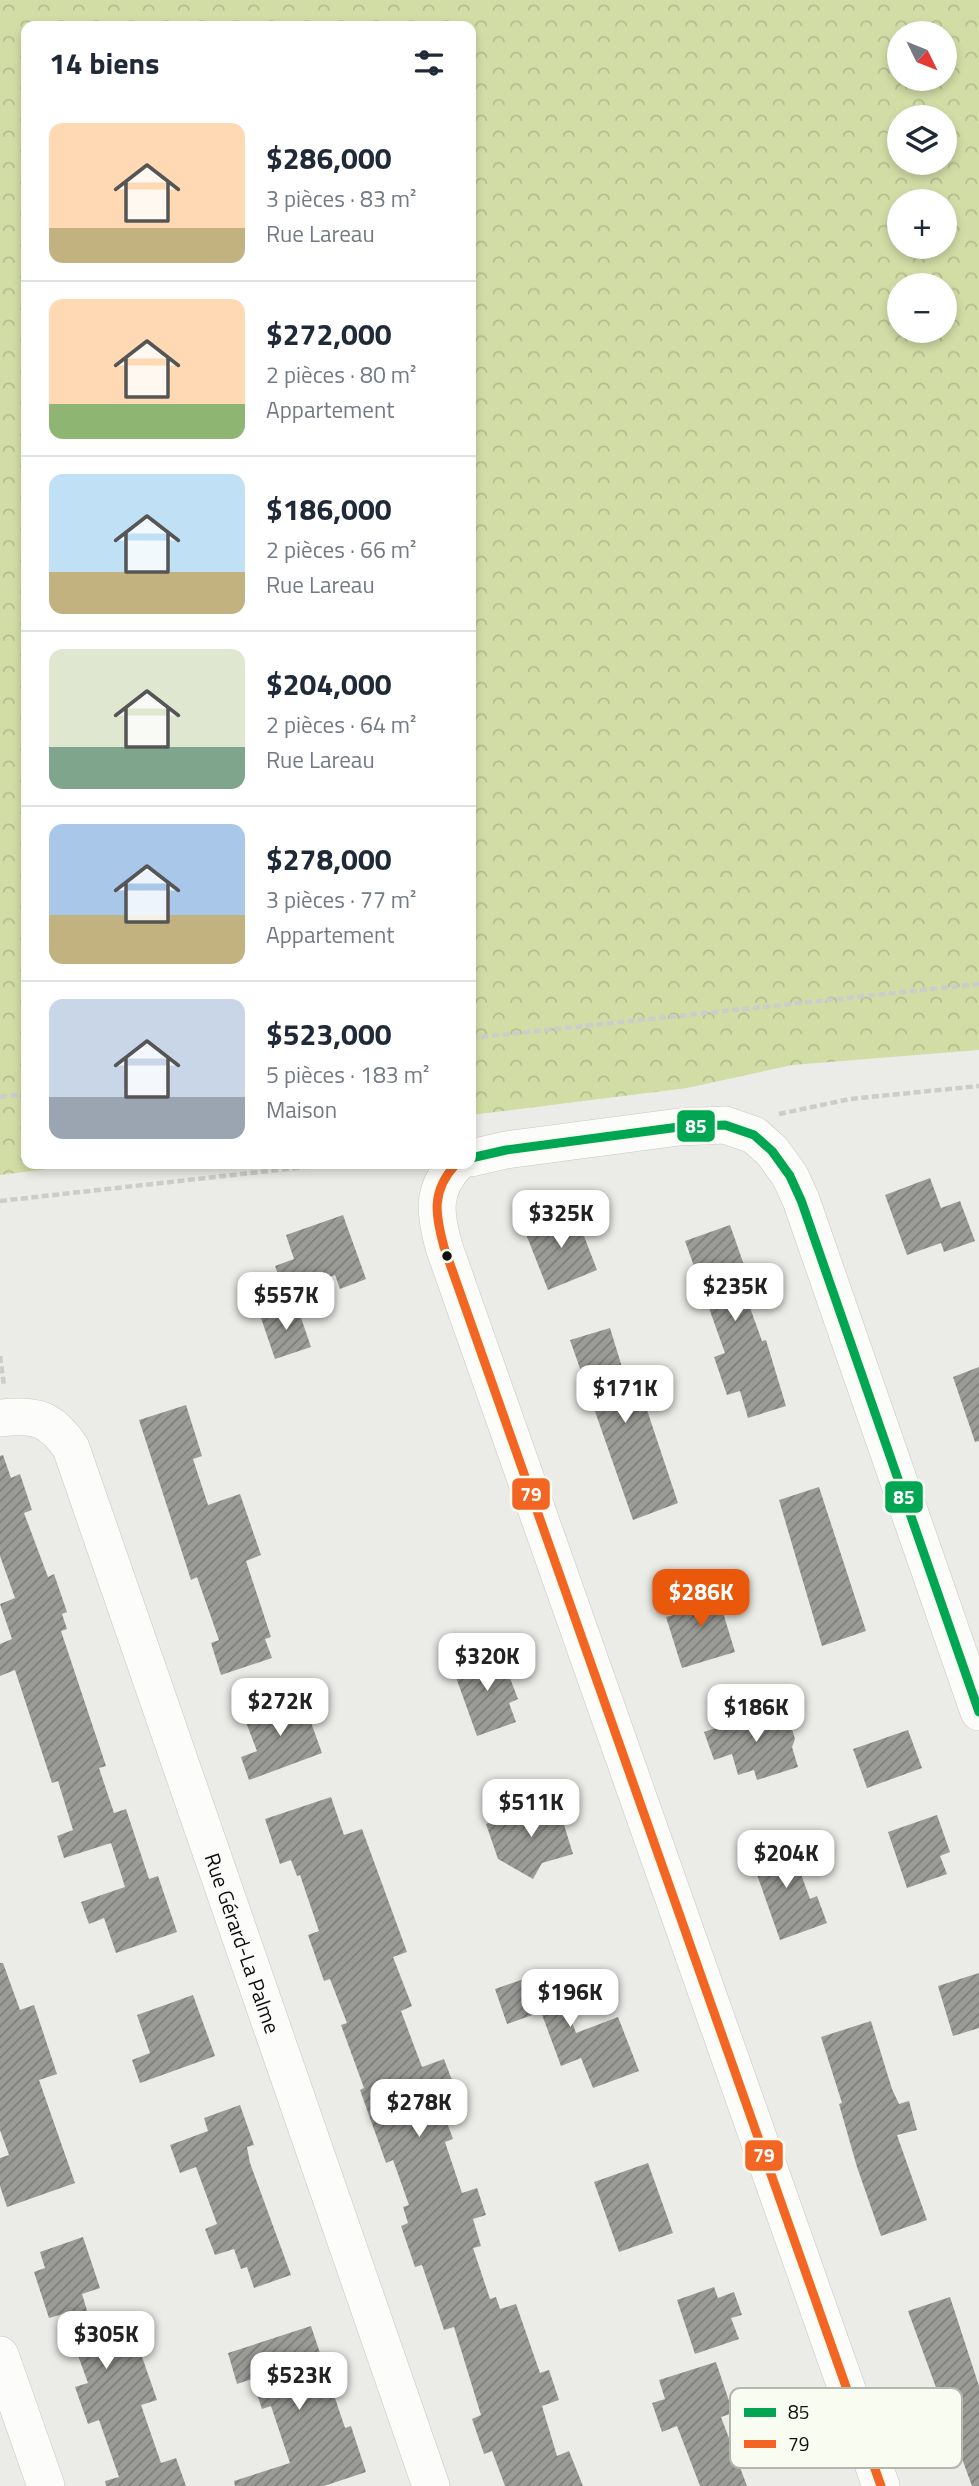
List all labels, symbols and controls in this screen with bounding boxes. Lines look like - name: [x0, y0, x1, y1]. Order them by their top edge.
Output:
- north arrow: [887, 21, 957, 91]
- map controls: [887, 21, 957, 343]
- text: 14 biens: [49, 40, 159, 86]
- icon: filters: [410, 44, 448, 82]
- button: layers: [887, 105, 957, 175]
- text: $286,000: [266, 135, 392, 181]
- icon: home: [105, 151, 189, 235]
- text: 3 pièces · 83 m²: [266, 181, 417, 216]
- button: +: [887, 189, 957, 259]
- text: Rue Lareau: [266, 216, 375, 251]
- button: −: [887, 273, 957, 343]
- text: $272,000: [266, 311, 392, 357]
- icon: home: [105, 327, 189, 411]
- text: 2 pièces · 80 m²: [266, 357, 417, 392]
- text: Appartement: [266, 392, 394, 427]
- text: $186,000: [266, 486, 392, 532]
- icon: home: [105, 502, 189, 586]
- text: 2 pièces · 66 m²: [266, 532, 417, 567]
- text: Rue Lareau: [266, 567, 375, 602]
- text: $204,000: [266, 661, 392, 707]
- icon: home: [105, 677, 189, 761]
- text: 2 pièces · 64 m²: [266, 707, 417, 742]
- text: Rue Lareau: [266, 742, 375, 777]
- text: $278,000: [266, 836, 392, 882]
- icon: home: [105, 852, 189, 936]
- text: 3 pièces · 77 m²: [266, 882, 417, 917]
- text: Appartement: [266, 917, 394, 952]
- text: $523,000: [266, 1011, 392, 1057]
- icon: home: [105, 1027, 189, 1111]
- text: 5 pièces · 183 m²: [266, 1057, 429, 1092]
- text: Maison: [266, 1092, 337, 1127]
- line badge: 85: [676, 1109, 716, 1143]
- text: 85: [685, 1111, 707, 1140]
- pin: $325K: [512, 1190, 610, 1250]
- text: $325K: [528, 1195, 594, 1230]
- unlabelled marker: [440, 1249, 454, 1263]
- pin: $235K: [686, 1264, 784, 1323]
- text: $235K: [702, 1268, 768, 1303]
- pin: $557K: [237, 1272, 335, 1332]
- text: $557K: [253, 1277, 319, 1312]
- pin: $171K: [576, 1366, 674, 1425]
- text: $171K: [592, 1370, 658, 1405]
- line badge: 79: [511, 1477, 551, 1511]
- text: 79: [520, 1479, 542, 1508]
- line badge: 85: [884, 1480, 924, 1514]
- text: 85: [893, 1482, 915, 1511]
- pin: $286K: [652, 1570, 750, 1629]
- text: $286K: [668, 1574, 734, 1609]
- pin: $320K: [438, 1634, 536, 1693]
- text: $320K: [454, 1638, 520, 1673]
- pin: $272K: [231, 1678, 329, 1738]
- text: $272K: [247, 1683, 313, 1718]
- pin: $186K: [707, 1684, 805, 1744]
- text: $186K: [723, 1689, 789, 1724]
- pin: $511K: [482, 1780, 580, 1839]
- text: $511K: [498, 1784, 564, 1819]
- pin: $204K: [737, 1830, 835, 1890]
- text: $204K: [753, 1835, 819, 1870]
- street label: Rue Gérard-La Palme: [197, 1848, 289, 2038]
- pin: $196K: [521, 1969, 619, 2029]
- text: $196K: [537, 1974, 603, 2009]
- pin: $278K: [370, 2080, 468, 2139]
- text: $278K: [386, 2084, 452, 2119]
- line badge: 79: [744, 2139, 784, 2172]
- text: 79: [753, 2140, 775, 2169]
- pin: $305K: [57, 2312, 155, 2371]
- text: $305K: [73, 2316, 139, 2351]
- pin: $523K: [250, 2352, 348, 2412]
- text: $523K: [266, 2357, 332, 2392]
- legend: [730, 2388, 962, 2468]
- text: 85: [788, 2397, 809, 2426]
- text: 79: [788, 2429, 809, 2458]

